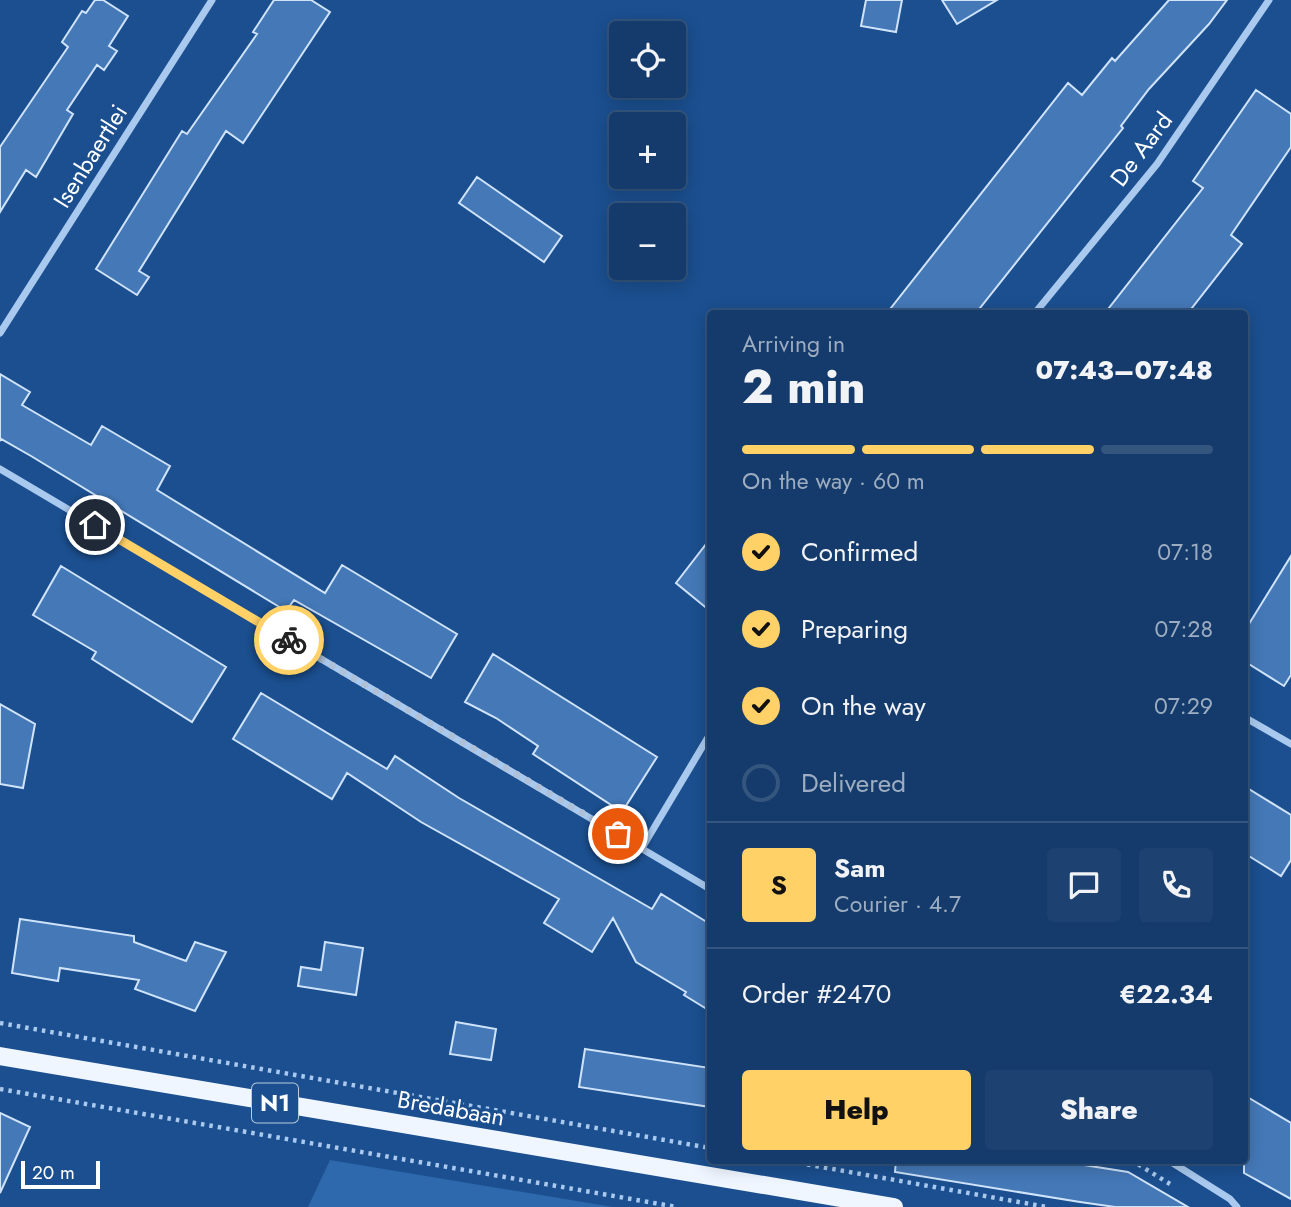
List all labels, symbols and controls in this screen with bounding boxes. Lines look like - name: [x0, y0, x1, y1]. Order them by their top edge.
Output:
- map controls: [609, 21, 686, 280]
- button: locate: [609, 21, 686, 98]
- street label: Isenbaertlei: [44, 97, 136, 215]
- street label: De Aard: [1101, 104, 1181, 194]
- button: +: [609, 112, 686, 189]
- button: −: [609, 203, 686, 280]
- text: Arriving in: [742, 327, 845, 361]
- text: 07:43–07:48: [1036, 351, 1213, 389]
- text: 2 min: [742, 354, 866, 420]
- text: On the way · 60 m: [742, 464, 925, 498]
- pin: [65, 495, 125, 555]
- icon: home: [76, 506, 114, 544]
- icon: check: [742, 533, 780, 571]
- text: Confirmed: [801, 533, 918, 571]
- text: 07:18: [1157, 535, 1213, 569]
- courier: [254, 605, 324, 675]
- icon: check: [742, 610, 780, 648]
- text: Preparing: [801, 610, 908, 648]
- text: 07:28: [1155, 612, 1213, 646]
- icon: bike: [270, 621, 308, 659]
- icon: check: [742, 687, 780, 725]
- text: On the way: [801, 687, 926, 725]
- text: 07:29: [1154, 689, 1213, 723]
- text: Delivered: [801, 764, 906, 802]
- pin: [588, 804, 648, 864]
- icon: bag: [599, 815, 637, 853]
- button: chat: [1047, 848, 1121, 922]
- button: phone: [1139, 848, 1213, 922]
- text: Sam: [834, 849, 886, 887]
- text: S: [771, 866, 787, 904]
- text: Courier · 4.7: [834, 887, 961, 921]
- text: Order #2470: [742, 975, 891, 1013]
- text: €22.34: [1119, 975, 1213, 1013]
- button: Help: [742, 1070, 971, 1150]
- button: Share: [985, 1070, 1213, 1150]
- street label: Bredabaan: [395, 1081, 507, 1135]
- road number: N1: [252, 1084, 298, 1122]
- scale bar: [21, 1158, 100, 1190]
- text: 20 m: [32, 1159, 75, 1186]

